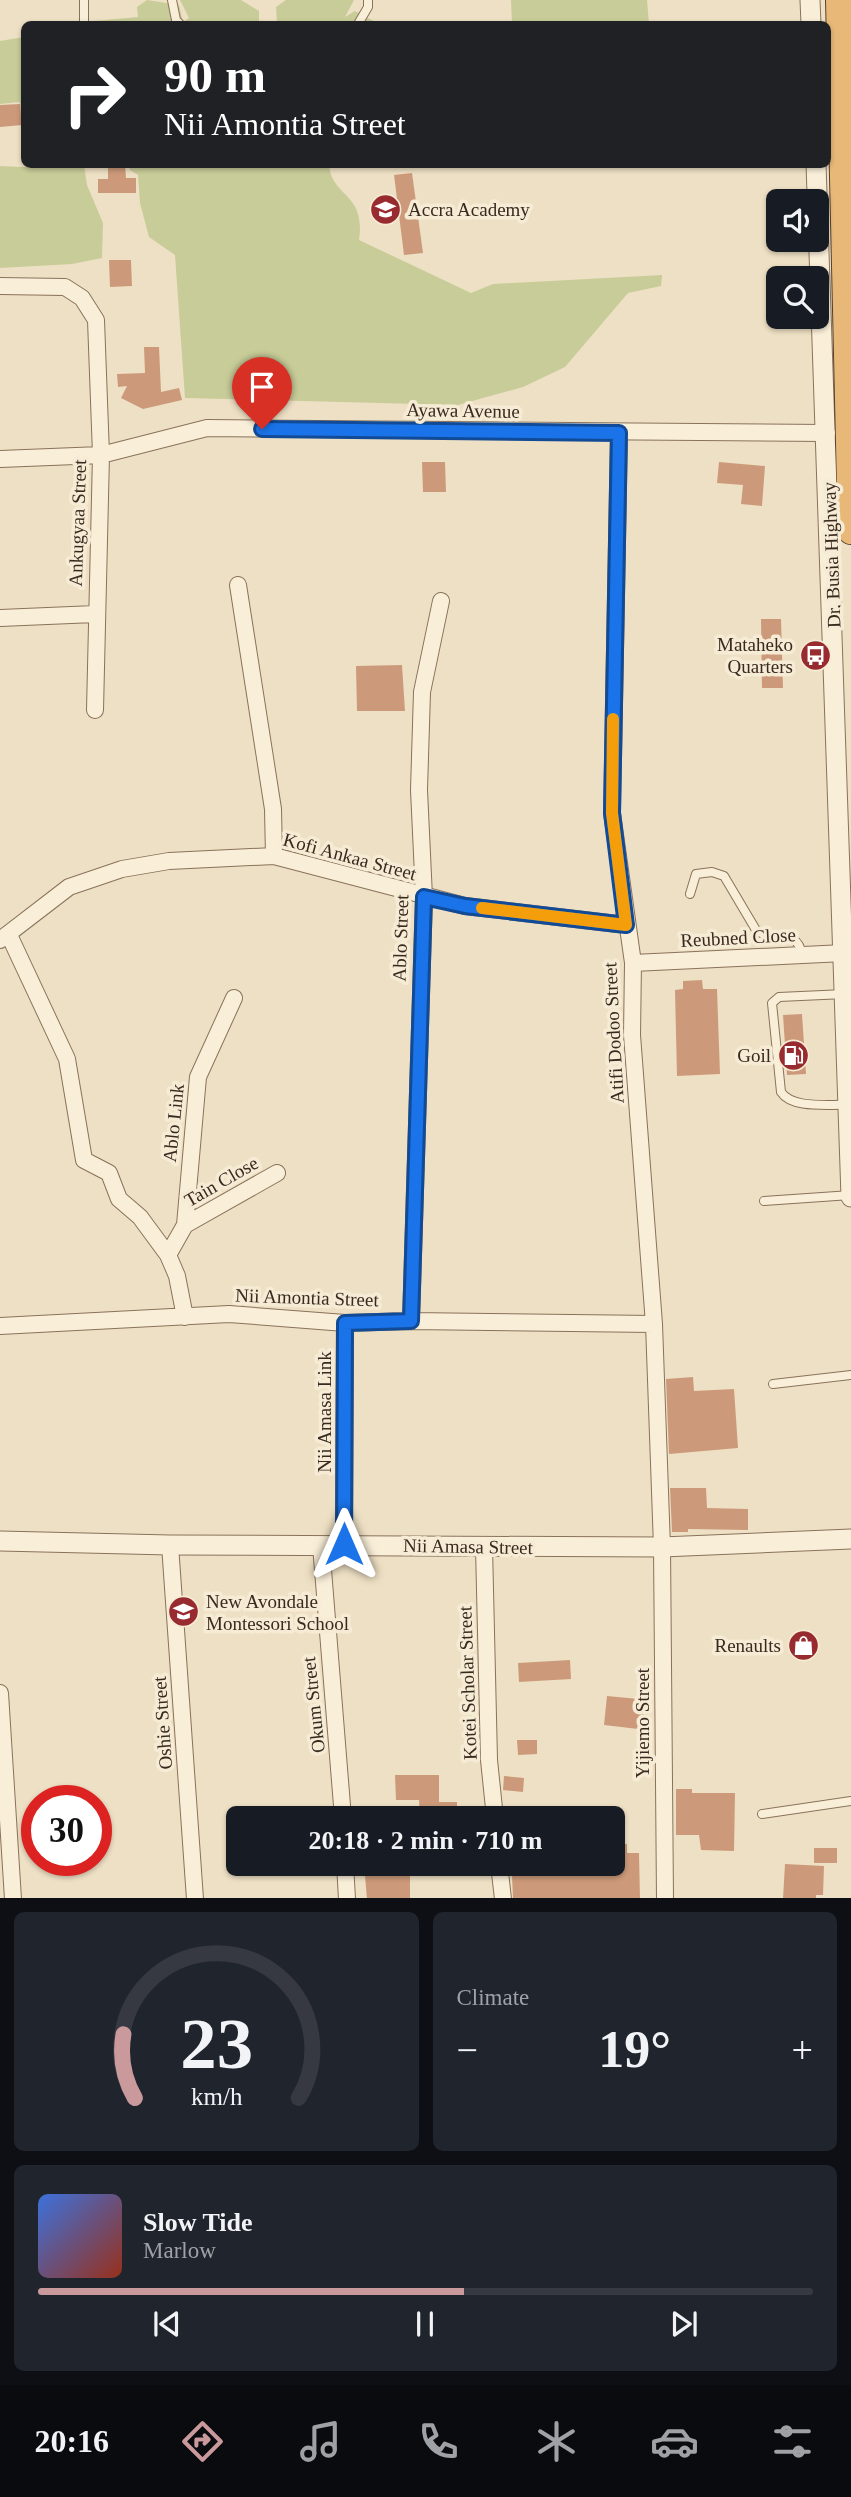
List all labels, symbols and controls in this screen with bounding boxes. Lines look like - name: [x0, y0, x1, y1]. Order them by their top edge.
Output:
- text: 90 m: [164, 48, 266, 103]
- icon: right: [49, 49, 140, 140]
- text: Nii Amontia Street: [164, 106, 406, 142]
- map controls: [766, 189, 829, 329]
- button: sound: [766, 189, 829, 252]
- school or university icon: Accra Academy: [368, 192, 402, 226]
- place label: Accra Academy: [408, 199, 530, 220]
- button: search: [766, 266, 829, 329]
- pin: [232, 357, 292, 429]
- icon: arrive: [243, 368, 281, 406]
- street label: Ayawa Avenue: [406, 399, 520, 422]
- street label: Ankugyaa Street: [65, 458, 90, 587]
- street label: Dr. Busia Highway: [818, 481, 845, 628]
- place label: Mataheko Quarters: [717, 634, 793, 677]
- bus stop icon: Mataheko Quarters: [799, 638, 833, 672]
- street label: Kofi Ankaa Street: [281, 829, 420, 885]
- street label: Ablo Street: [388, 893, 413, 982]
- street label: Reubned Close: [680, 924, 796, 951]
- street label: Atifi Dodoo Street: [599, 961, 628, 1104]
- fuel station icon: Goil: [777, 1038, 811, 1072]
- place label: Goil: [737, 1045, 771, 1066]
- street label: Ablo Link: [159, 1082, 188, 1163]
- street label: Tain Close: [181, 1152, 262, 1211]
- street label: Nii Amontia Street: [235, 1285, 380, 1311]
- street label: Nii Amasa Link: [314, 1351, 335, 1473]
- position arrow: [307, 1507, 381, 1581]
- street label: Nii Amasa Street: [403, 1535, 534, 1558]
- place label: New Avondale Montessori School: [206, 1591, 349, 1634]
- school or university icon: New Avondale Montessori School: [166, 1595, 200, 1629]
- street label: Kotei Scholar Street: [454, 1605, 481, 1760]
- shop icon: Renaults: [787, 1628, 821, 1662]
- place label: Renaults: [715, 1635, 781, 1656]
- street label: Okum Street: [298, 1655, 329, 1754]
- street label: Yijiemo Street: [632, 1667, 653, 1778]
- street label: Oshie Street: [149, 1675, 176, 1770]
- speed limit sign: 30: [21, 1785, 112, 1876]
- text: 20:18 · 2 min · 710 m: [309, 1826, 543, 1855]
- text: Climate: [457, 1985, 529, 2010]
- text: 23: [180, 2003, 253, 2084]
- text: 19°: [598, 2021, 671, 2078]
- text: −: [457, 2029, 478, 2071]
- text: +: [792, 2029, 813, 2071]
- text: km/h: [191, 2082, 242, 2109]
- text: Slow Tide: [143, 2208, 253, 2237]
- text: Marlow: [143, 2238, 216, 2263]
- icon: previous: [148, 2305, 186, 2343]
- icon: pause: [406, 2305, 444, 2343]
- icon: next: [665, 2305, 703, 2343]
- icon: directions: [178, 2417, 227, 2466]
- icon: music: [296, 2417, 345, 2466]
- icon: phone: [414, 2417, 463, 2466]
- icon: climate: [532, 2417, 581, 2466]
- icon: car: [650, 2417, 699, 2466]
- icon: filters: [768, 2417, 817, 2466]
- text: 20:16: [34, 2423, 109, 2459]

